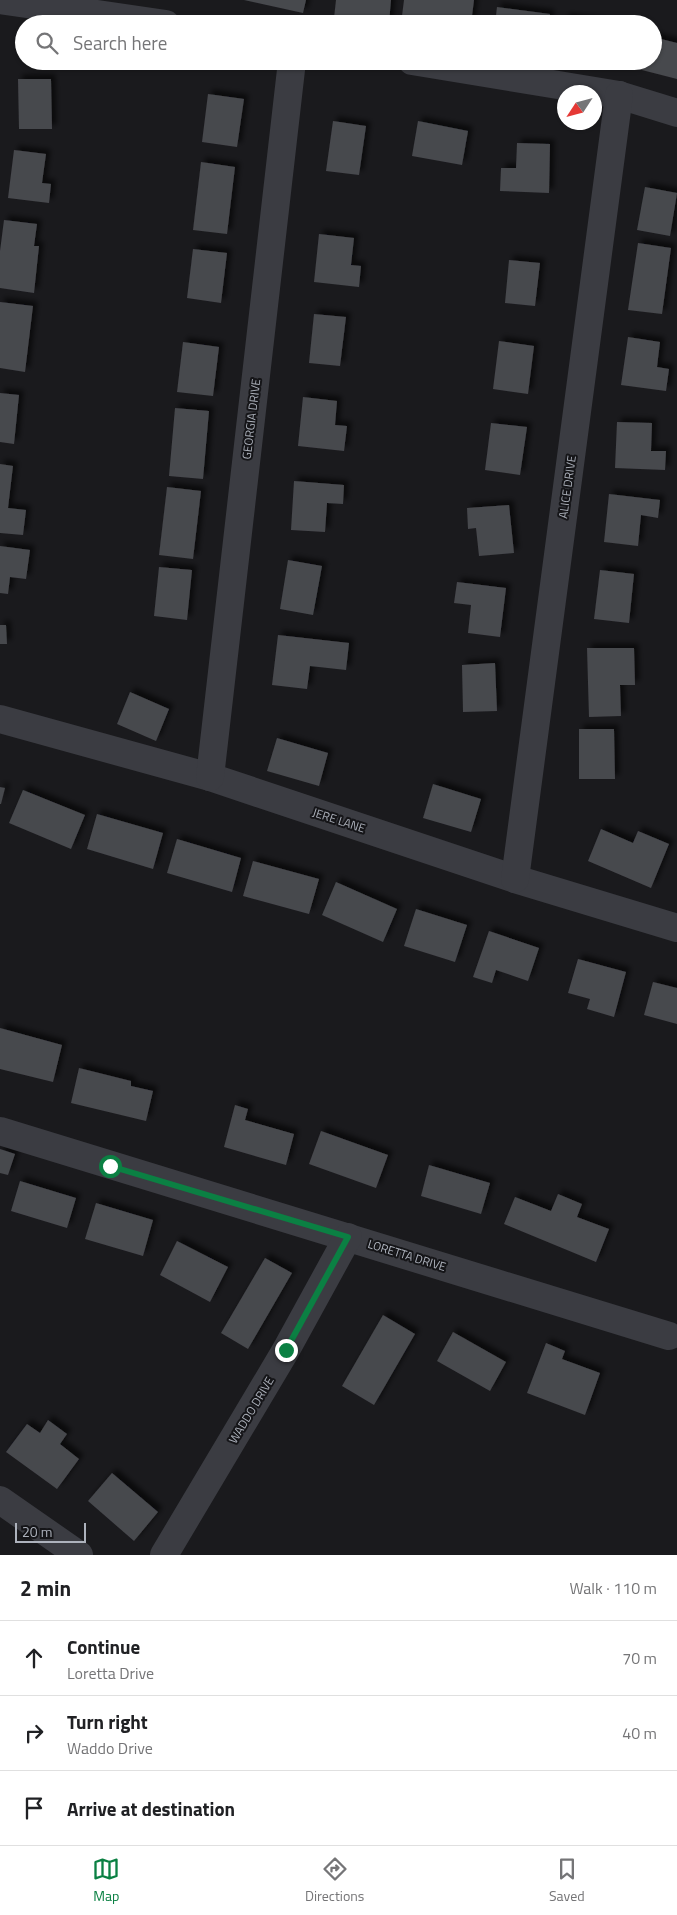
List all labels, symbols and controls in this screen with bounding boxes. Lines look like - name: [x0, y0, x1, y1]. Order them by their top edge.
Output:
- search box: [15, 15, 662, 70]
- text: Search here: [73, 28, 167, 57]
- icon: search: [33, 29, 61, 57]
- north arrow: [557, 85, 602, 130]
- street label: GEORGIA DRIVE: [237, 377, 265, 460]
- street label: ALICE DRIVE: [553, 454, 581, 520]
- street label: JERE LANE: [310, 803, 368, 838]
- route start: [99, 1155, 122, 1178]
- street label: LORETTA DRIVE: [365, 1234, 449, 1276]
- route end: [275, 1339, 298, 1362]
- street label: WADDO DRIVE: [223, 1373, 279, 1447]
- scale bar: [15, 1520, 86, 1543]
- text: 20 m: [22, 1521, 52, 1542]
- text: 2 min: [20, 1572, 71, 1604]
- text: Walk · 110 m: [569, 1576, 657, 1600]
- text: Continue: [67, 1632, 140, 1661]
- icon: ahead: [20, 1644, 48, 1672]
- text: 70 m: [622, 1646, 657, 1670]
- text: Loretta Drive: [67, 1661, 154, 1685]
- text: Turn right: [67, 1707, 148, 1736]
- icon: right: [20, 1719, 48, 1747]
- text: 40 m: [622, 1721, 657, 1745]
- text: Waddo Drive: [67, 1736, 153, 1760]
- icon: arrive: [20, 1794, 48, 1822]
- text: Arrive at destination: [67, 1794, 235, 1823]
- tab: Map: [92, 1855, 120, 1906]
- tab: Directions: [305, 1855, 364, 1906]
- tab: Saved: [549, 1855, 585, 1906]

